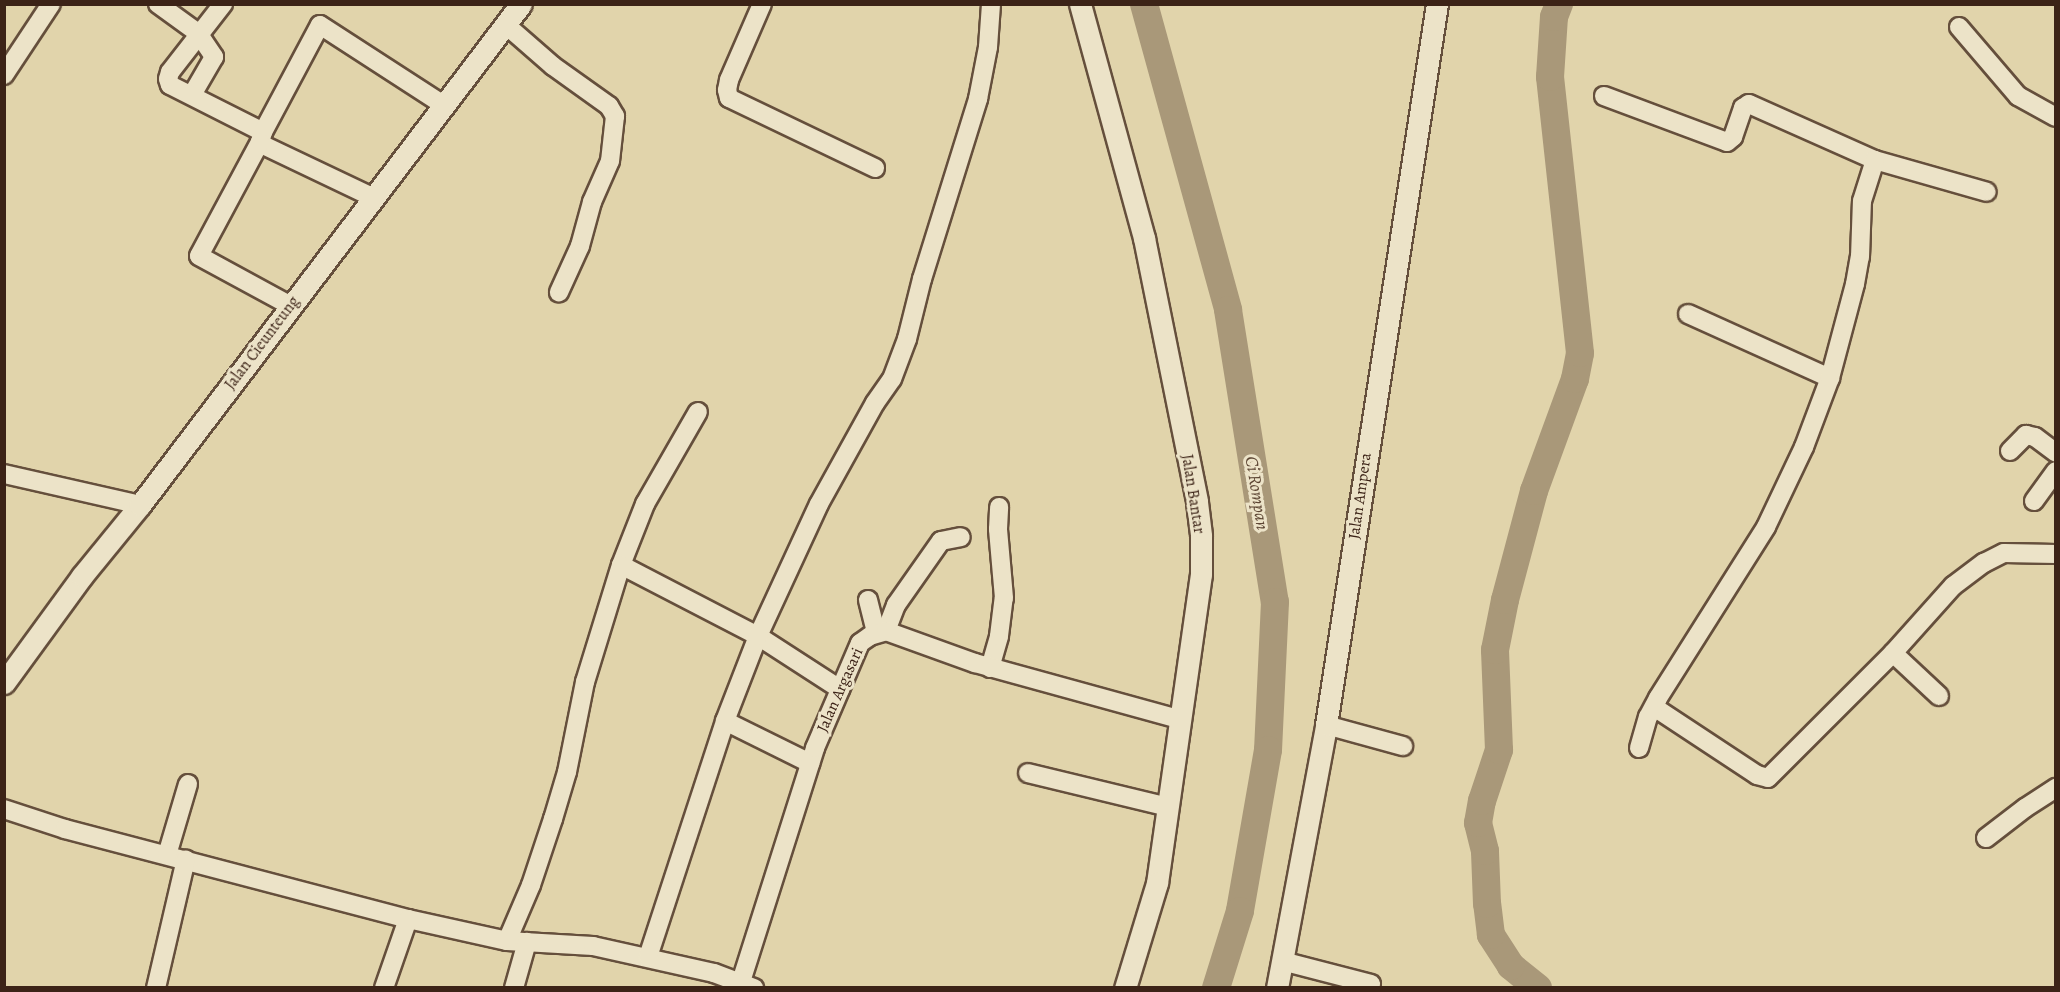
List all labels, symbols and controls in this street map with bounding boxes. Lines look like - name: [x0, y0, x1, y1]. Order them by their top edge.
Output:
- street label: Jalan Cieunteung: [221, 292, 303, 394]
- street label: Jalan Ampera: [1344, 452, 1376, 540]
- street label: Jalan Bantar: [1177, 453, 1209, 535]
- water label: Ci Rompan: [1241, 455, 1273, 531]
- street label: Jalan Argasari: [813, 645, 867, 735]

